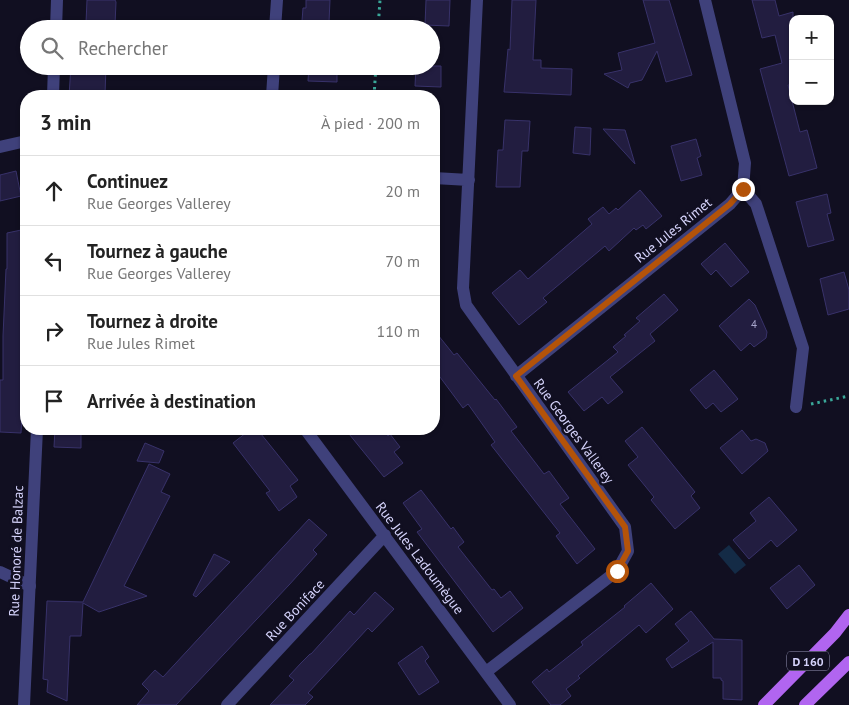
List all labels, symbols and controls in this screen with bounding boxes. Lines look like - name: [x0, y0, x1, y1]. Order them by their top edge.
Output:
- map controls: [789, 15, 834, 105]
- button: +: [789, 15, 834, 60]
- search box: [20, 20, 440, 75]
- icon: search: [38, 34, 66, 62]
- text: Rechercher: [78, 36, 168, 60]
- button: −: [789, 60, 834, 105]
- text: 3 min: [40, 109, 91, 136]
- text: À pied · 200 m: [321, 113, 420, 133]
- text: Continuez: [87, 169, 168, 193]
- icon: ahead: [40, 177, 68, 205]
- route end: [732, 178, 755, 201]
- text: 20 m: [385, 181, 420, 201]
- text: Rue Georges Vallerey: [87, 193, 231, 213]
- street label: Rue Jules Rimet: [631, 193, 716, 267]
- text: Tournez à gauche: [87, 239, 228, 263]
- icon: left: [40, 247, 68, 275]
- text: 70 m: [385, 251, 420, 271]
- text: Rue Georges Vallerey: [87, 263, 231, 283]
- text: Tournez à droite: [87, 309, 218, 333]
- icon: right: [40, 317, 68, 345]
- house number: 4: [751, 317, 757, 331]
- text: 110 m: [377, 321, 420, 341]
- text: Rue Jules Rimet: [87, 333, 195, 353]
- street label: Rue Georges Vallerey: [530, 375, 619, 488]
- icon: arrive: [40, 387, 68, 415]
- text: Arrivée à destination: [87, 389, 256, 413]
- street label: Rue Honoré de Balzac: [5, 485, 27, 617]
- street label: Rue Jules Ladoumègue: [372, 498, 468, 618]
- route start: [606, 560, 629, 583]
- street label: Rue Boniface: [262, 575, 328, 645]
- road number: D 160: [787, 651, 829, 670]

